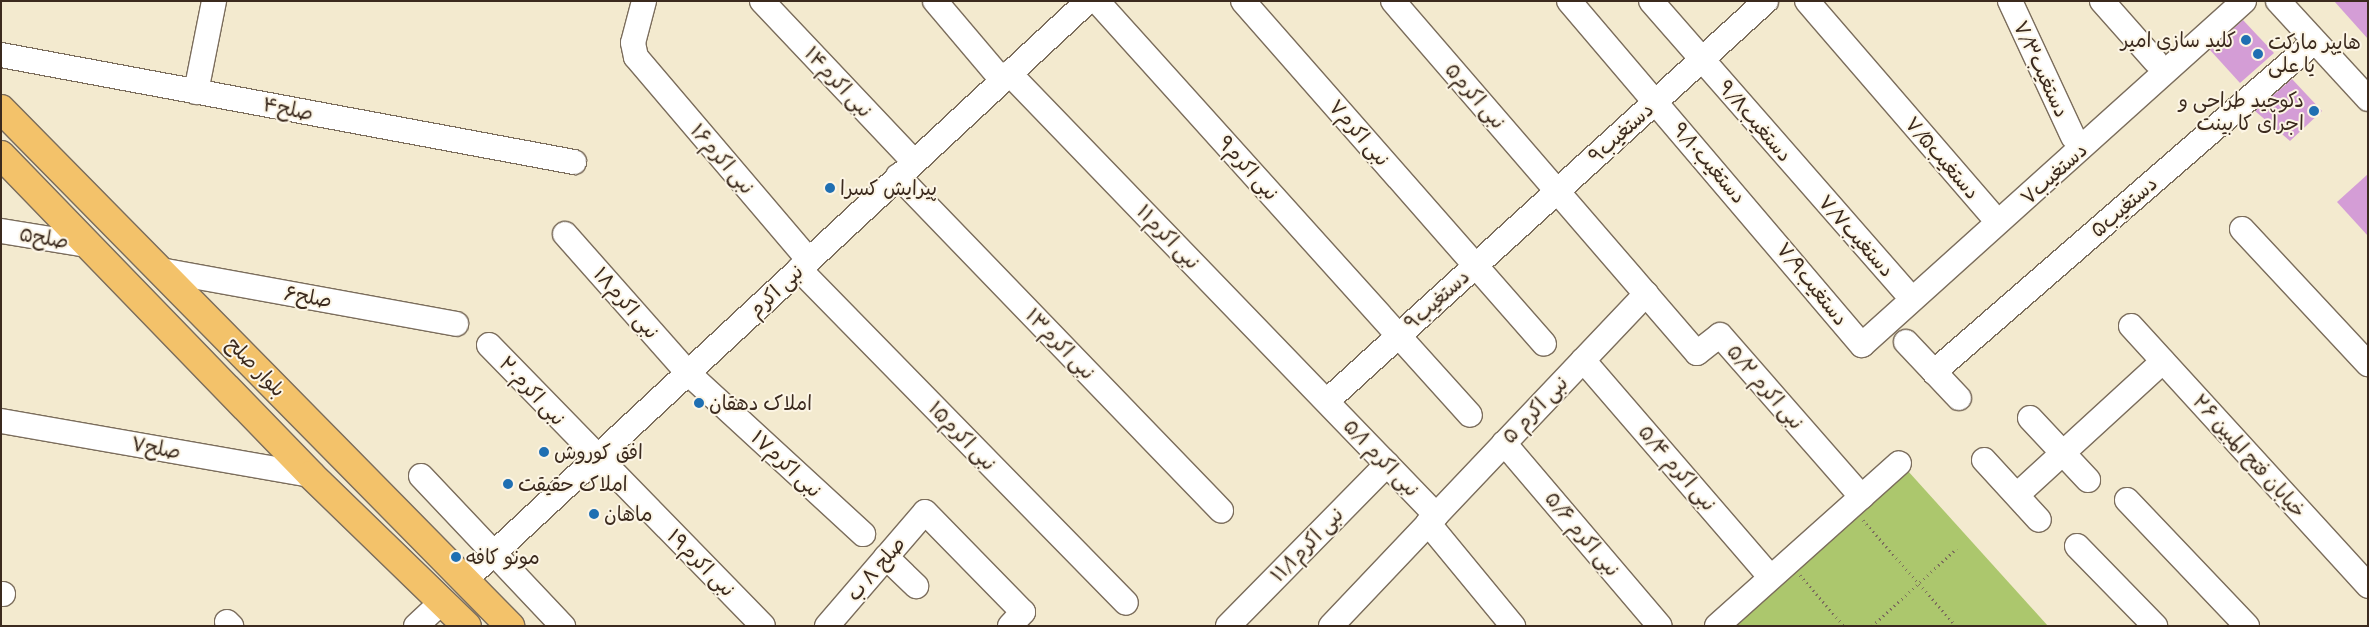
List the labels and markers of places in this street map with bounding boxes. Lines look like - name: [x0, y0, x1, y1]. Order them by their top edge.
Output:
- place label: کلید سازی امیر: [2121, 28, 2236, 52]
- place label: هایپر مارکت یا علی: [2268, 30, 2361, 77]
- marker: کلید سازی امیر: [2240, 34, 2252, 46]
- marker: هایپر مارکت یا علی: [2252, 48, 2264, 60]
- place label: دکوچید طراحی و اجرای کا بینت: [2179, 88, 2304, 135]
- marker: دکوچید طراحی و اجرای کا بینت: [2308, 105, 2320, 117]
- place label: پیرایش کسرا: [840, 176, 937, 200]
- marker: پیرایش کسرا: [824, 182, 836, 194]
- place label: املاک دهقان: [709, 391, 812, 415]
- marker: املاک دهقان: [693, 397, 705, 409]
- place label: افق کوروش: [554, 440, 643, 464]
- marker: افق کوروش: [538, 446, 550, 458]
- place label: املاک حقیقت: [518, 472, 628, 496]
- marker: املاک حقیقت: [502, 478, 514, 490]
- place label: ماهان: [604, 502, 652, 526]
- marker: ماهان: [588, 508, 600, 520]
- place label: مونو کافه: [466, 545, 540, 569]
- marker: مونو کافه: [450, 551, 462, 563]

